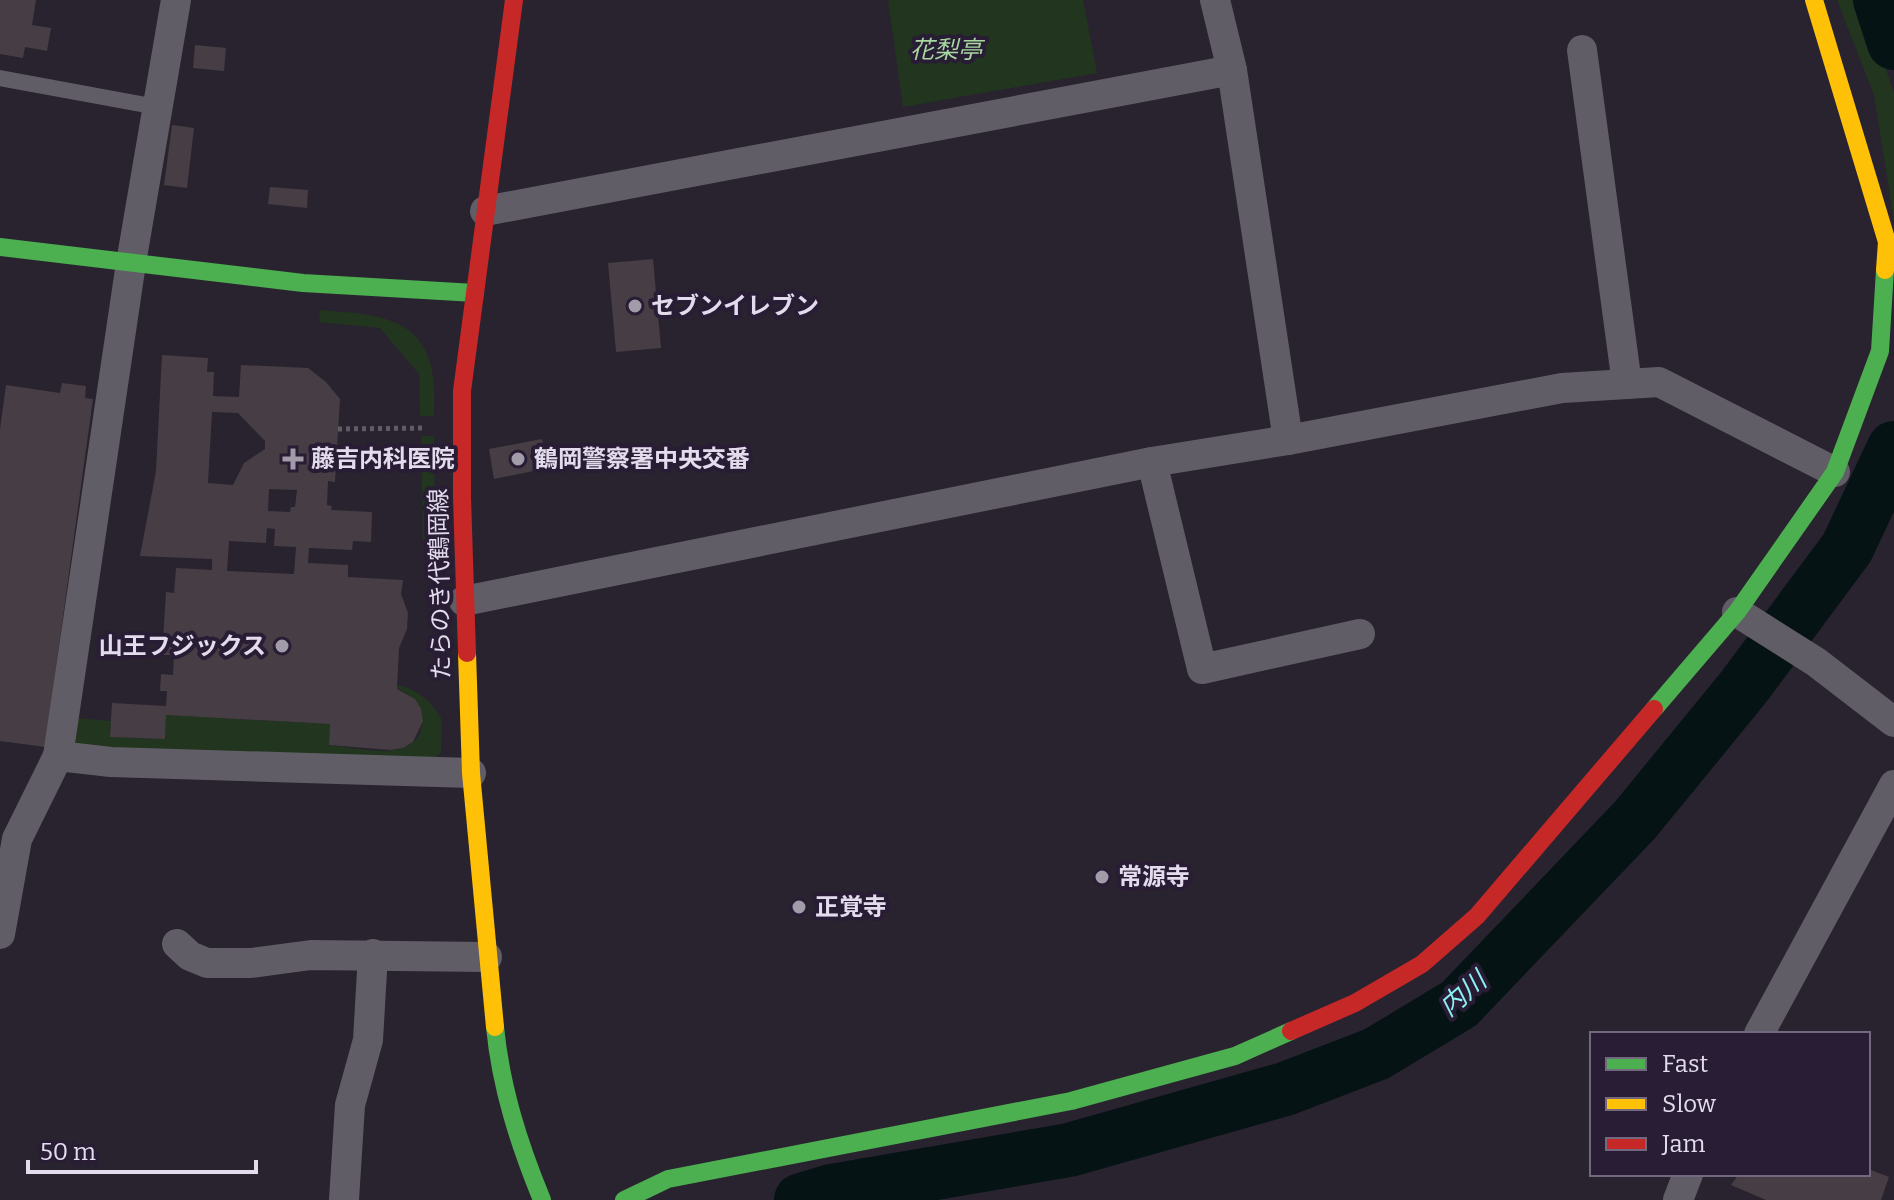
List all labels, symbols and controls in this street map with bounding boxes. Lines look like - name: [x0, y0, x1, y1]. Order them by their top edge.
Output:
- park label: 花梨亭: [910, 36, 986, 64]
- place label: セブンイレブン: [651, 292, 819, 320]
- marker: セブンイレブン: [626, 297, 644, 315]
- place label: 藤吉内科医院: [311, 445, 455, 473]
- place label: 鶴岡警察署中央交番: [534, 445, 750, 473]
- marker: 藤吉内科医院: [282, 448, 304, 470]
- marker: 鶴岡警察署中央交番: [509, 450, 527, 468]
- street label: たらのき代鶴岡線: [424, 488, 456, 680]
- place label: 山王フジックス: [99, 632, 266, 660]
- marker: 山王フジックス: [273, 637, 291, 655]
- place label: 常源寺: [1118, 863, 1190, 891]
- marker: 常源寺: [1093, 868, 1111, 886]
- place label: 正覚寺: [815, 893, 887, 921]
- marker: 正覚寺: [790, 898, 808, 916]
- water label: 内川: [1433, 963, 1495, 1023]
- legend: [1590, 1032, 1870, 1176]
- text: Fast: [1662, 1050, 1708, 1078]
- text: Slow: [1662, 1090, 1717, 1118]
- scale bar: [28, 1124, 256, 1174]
- text: Jam: [1661, 1130, 1706, 1158]
- text: 50 m: [40, 1138, 96, 1166]

